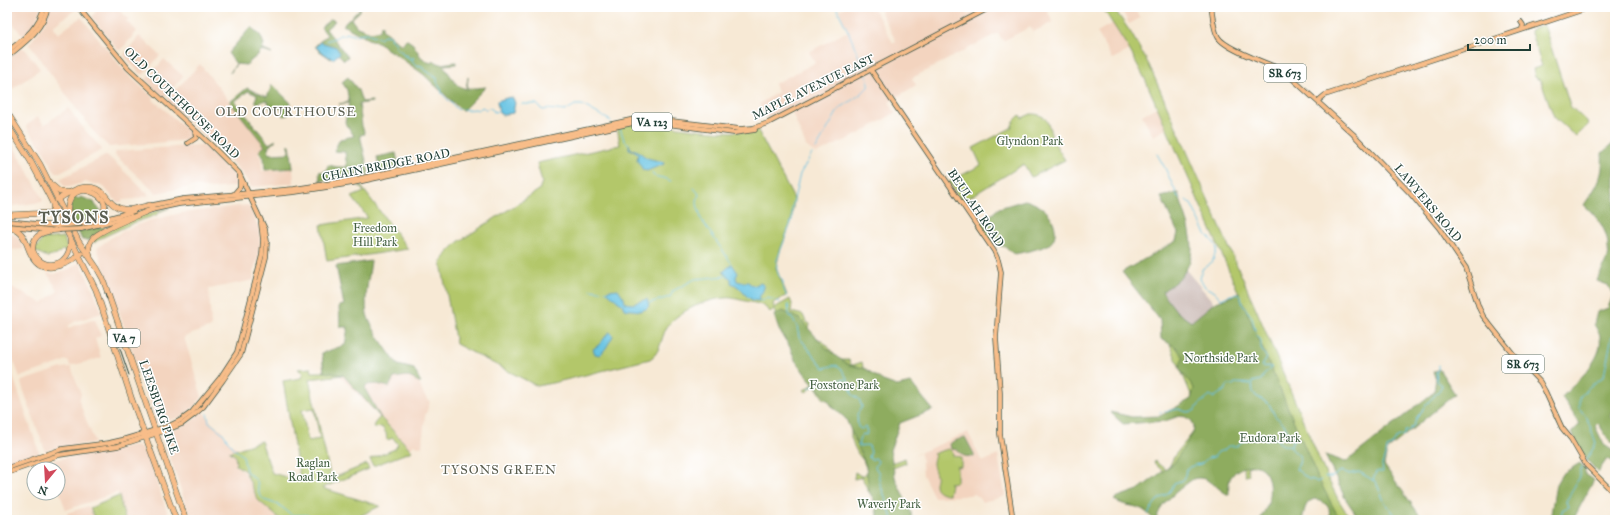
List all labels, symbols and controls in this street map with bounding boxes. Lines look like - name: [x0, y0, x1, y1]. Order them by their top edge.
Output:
- scale bar: [1468, 26, 1530, 52]
- text: 200 m: [1474, 33, 1507, 47]
- street label: OLD COURTHOUSE ROAD: [122, 44, 242, 162]
- street label: MAPLE AVENUE EAST: [750, 51, 876, 123]
- road number: SR 673: [1264, 64, 1306, 82]
- district label: OLD COURTHOUSE: [215, 104, 357, 120]
- road number: VA 123: [632, 113, 672, 131]
- park label: Glyndon Park: [997, 134, 1064, 148]
- street label: CHAIN BRIDGE ROAD: [321, 146, 451, 184]
- street label: LAWYERS ROAD: [1391, 161, 1465, 245]
- street label: BEULAH ROAD: [945, 166, 1007, 250]
- district label: TYSONS: [38, 208, 109, 227]
- park label: Freedom Hill Park: [353, 221, 398, 249]
- road number: VA 7: [108, 329, 140, 347]
- park label: Northside Park: [1184, 351, 1259, 365]
- road number: SR 673: [1502, 355, 1544, 373]
- street label: LEESBURG PIKE: [136, 358, 182, 456]
- park label: Foxstone Park: [809, 378, 879, 392]
- park label: Eudora Park: [1240, 431, 1301, 445]
- park label: Raglan Road Park: [288, 456, 338, 484]
- north arrow: [26, 461, 66, 501]
- district label: TYSONS GREEN: [441, 462, 557, 478]
- text: N: [36, 482, 50, 498]
- park label: Waverly Park: [857, 497, 921, 511]

